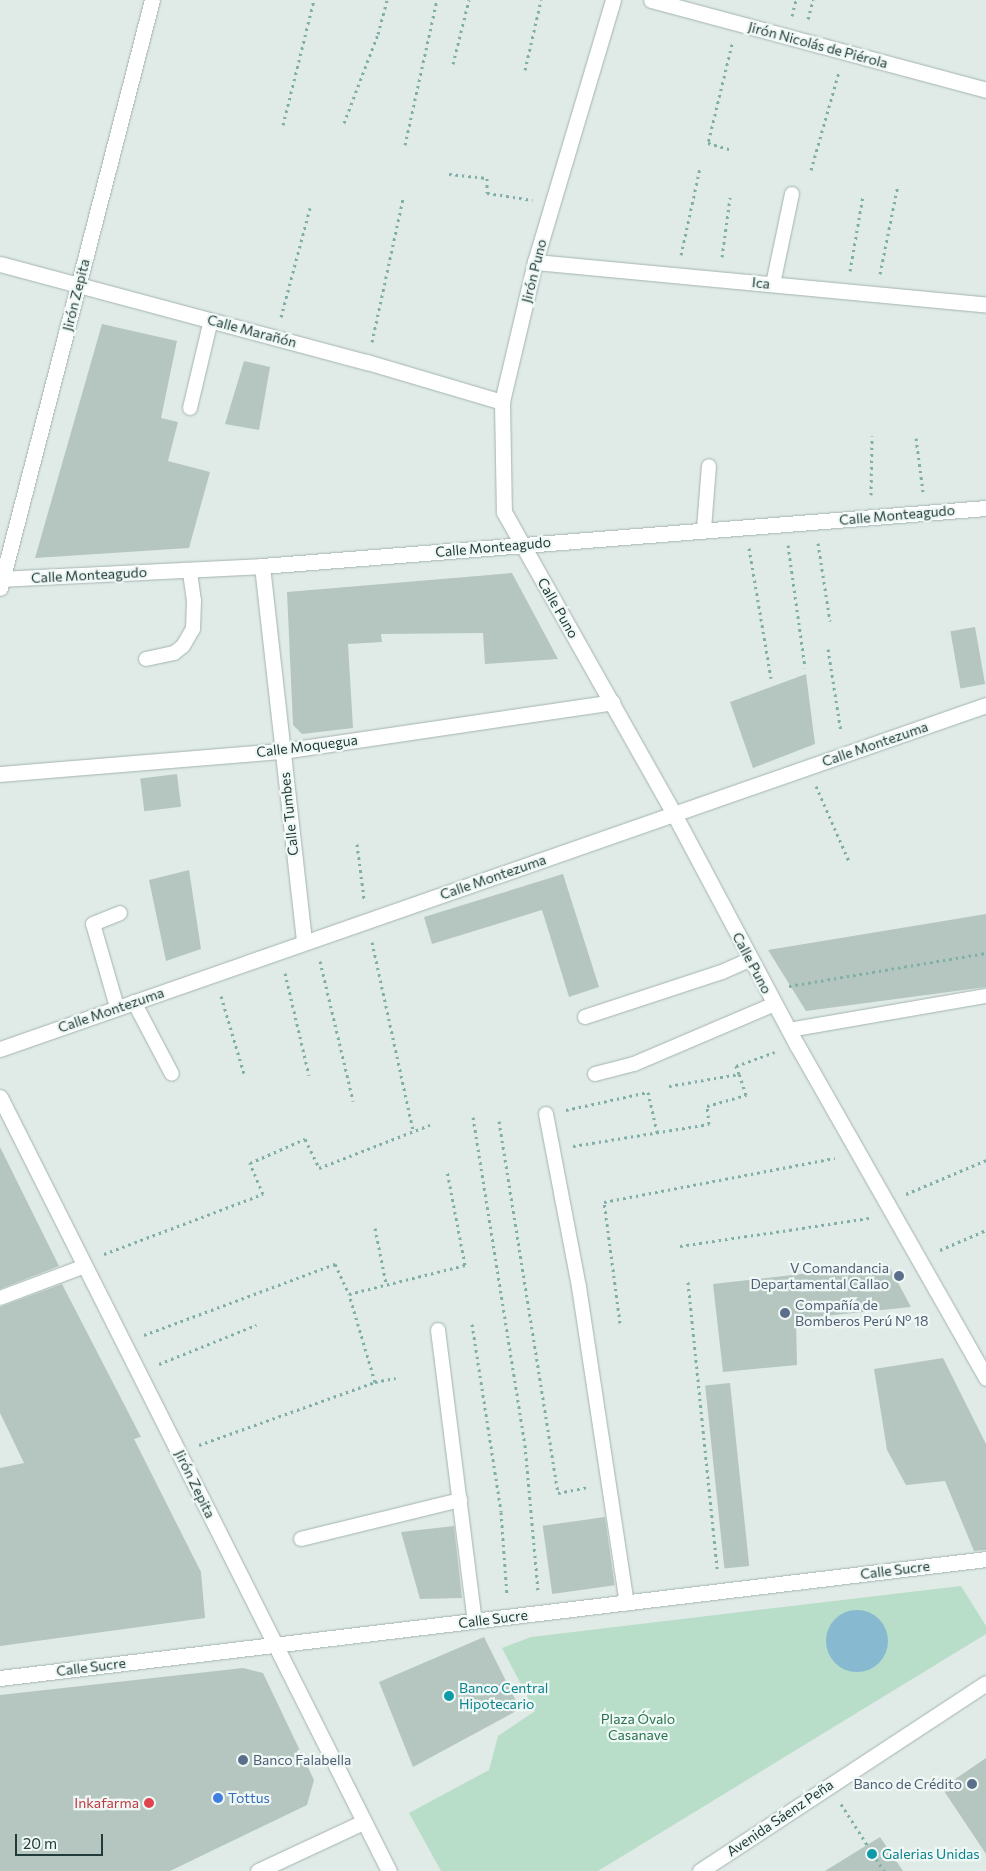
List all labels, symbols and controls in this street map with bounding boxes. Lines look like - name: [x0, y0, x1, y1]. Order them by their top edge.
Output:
- street label: Jirón Nicolás de Piérola: [746, 18, 890, 72]
- street label: Jirón Puno: [518, 237, 550, 305]
- street label: Jirón Zepita: [59, 257, 93, 333]
- street label: Ica: [751, 274, 771, 292]
- street label: Calle Marañón: [205, 311, 299, 351]
- street label: Calle Monteagudo: [838, 502, 956, 528]
- street label: Calle Monteagudo: [434, 534, 552, 560]
- street label: Calle Monteagudo: [31, 564, 147, 586]
- street label: Calle Puno: [534, 575, 582, 641]
- street label: Calle Montezuma: [820, 718, 930, 770]
- street label: Calle Moquegua: [255, 731, 359, 761]
- street label: Calle Tumbes: [276, 771, 302, 857]
- street label: Calle Montezuma: [438, 851, 548, 903]
- street label: Calle Puno: [729, 929, 775, 997]
- street label: Calle Montezuma: [56, 984, 166, 1036]
- place label: V Comandancia Departamental Callao: [750, 1260, 889, 1292]
- marker: V Comandancia Departamental Callao: [893, 1270, 905, 1282]
- place label: Compañía de Bomberos Perú Nº 18: [795, 1297, 928, 1330]
- marker: Compañía de Bomberos Perú Nº 18: [779, 1307, 791, 1319]
- street label: Jirón Zepita: [171, 1447, 219, 1521]
- street label: Calle Sucre: [859, 1557, 931, 1583]
- street label: Calle Sucre: [457, 1606, 529, 1632]
- street label: Calle Sucre: [55, 1654, 127, 1680]
- place label: Banco Central Hipotecario: [459, 1680, 548, 1712]
- marker: Banco Central Hipotecario: [443, 1690, 455, 1702]
- park label: Plaza Óvalo Casanave: [601, 1711, 675, 1744]
- place label: Banco Falabella: [253, 1752, 351, 1768]
- marker: Banco Falabella: [237, 1754, 249, 1766]
- street label: Avenida Sáenz Peña: [724, 1776, 836, 1860]
- place label: Banco de Crédito: [853, 1776, 962, 1792]
- marker: Banco de Crédito: [966, 1778, 978, 1790]
- place label: Tottus: [228, 1790, 270, 1806]
- marker: Tottus: [212, 1792, 224, 1804]
- place label: Inkafarma: [74, 1795, 139, 1811]
- marker: Inkafarma: [143, 1797, 155, 1809]
- scale bar: [18, 1824, 105, 1856]
- text: 20 m: [23, 1834, 57, 1852]
- place label: Galerias Unidas: [882, 1846, 980, 1862]
- marker: Galerias Unidas: [866, 1848, 878, 1860]

